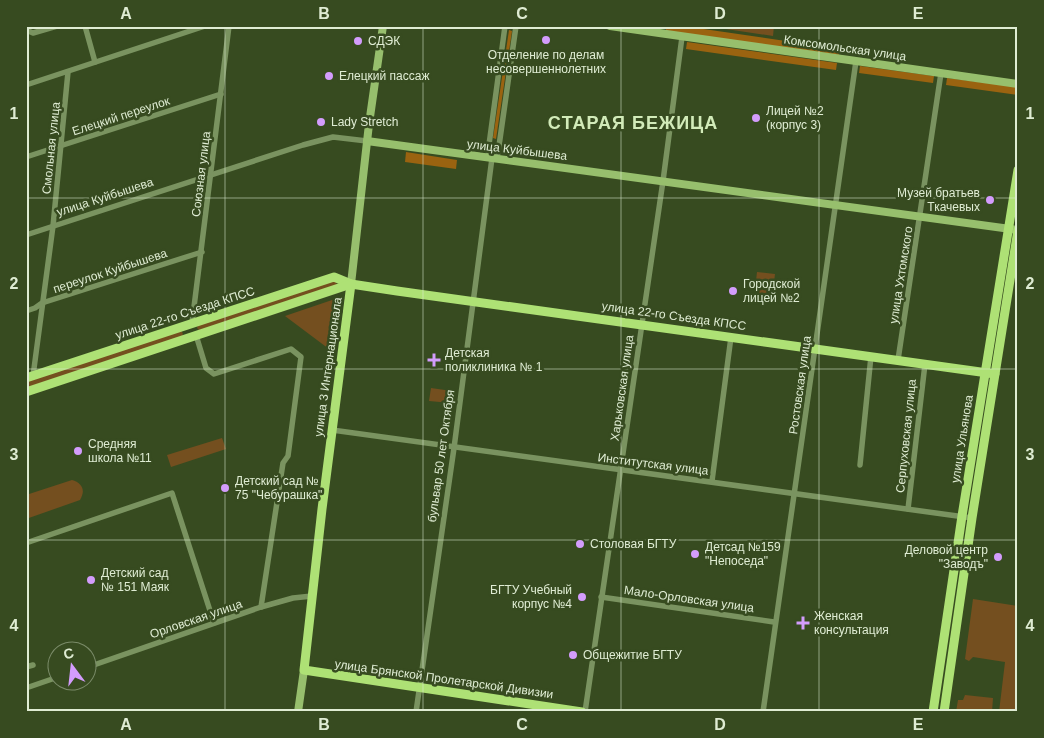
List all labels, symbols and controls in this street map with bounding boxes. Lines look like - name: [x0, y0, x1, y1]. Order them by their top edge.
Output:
- text: A: [120, 5, 132, 22]
- text: B: [318, 5, 330, 22]
- text: C: [516, 5, 528, 22]
- text: D: [714, 5, 726, 22]
- text: E: [913, 5, 924, 22]
- street label: Комсомольская улица: [783, 32, 908, 64]
- place label: СДЭК: [368, 34, 400, 48]
- marker: Отделение по делам несовершеннолетних: [540, 34, 552, 46]
- marker: СДЭК: [352, 35, 364, 47]
- place label: Отделение по делам несовершеннолетних: [486, 48, 606, 76]
- place label: Елецкий пассаж: [339, 69, 429, 83]
- marker: Елецкий пассаж: [323, 70, 335, 82]
- street label: Елецкий переулок: [70, 93, 172, 138]
- street label: Смольная улица: [39, 101, 63, 195]
- place label: Лицей №2 (корпус 3): [766, 104, 824, 132]
- text: 1: [10, 105, 19, 122]
- text: 1: [1026, 105, 1035, 122]
- marker: Лицей №2 (корпус 3): [750, 112, 762, 124]
- district label: CТАРАЯ БЕЖИЦА: [548, 113, 718, 133]
- place label: Lady Stretch: [331, 115, 398, 129]
- marker: Lady Stretch: [315, 116, 327, 128]
- street label: Союзная улица: [189, 130, 213, 218]
- street label: улица Куйбышева: [466, 137, 568, 163]
- street label: улица Куйбышева: [55, 175, 155, 219]
- place label: Музей братьев Ткачевых: [897, 186, 980, 214]
- marker: Музей братьев Ткачевых: [984, 194, 996, 206]
- street label: улица Ухтомского: [886, 225, 916, 325]
- street label: переулок Куйбышева: [51, 246, 169, 296]
- text: 2: [10, 275, 19, 292]
- text: 2: [1026, 275, 1035, 292]
- place label: Городской лицей №2: [743, 277, 800, 305]
- street label: улица 22-го Съезда КПСС: [114, 284, 257, 342]
- marker: Городской лицей №2: [727, 285, 739, 297]
- street label: улица 3 Интернационала: [311, 296, 345, 438]
- street label: улица 22-го Съезда КПСС: [601, 299, 747, 333]
- street label: Харьковская улица: [608, 334, 636, 442]
- street label: Ростовская улица: [786, 334, 814, 435]
- place label: Детская поликлиника № 1: [445, 346, 543, 374]
- marker: Детская поликлиника № 1: [427, 353, 441, 367]
- street label: Серпуховская улица: [893, 378, 919, 494]
- street label: бульвар 50 лет Октября: [425, 389, 457, 523]
- street label: улица Ульянова: [948, 394, 976, 484]
- place label: Средняя школа №11: [88, 437, 152, 465]
- marker: Средняя школа №11: [72, 445, 84, 457]
- text: 3: [10, 446, 19, 463]
- text: 3: [1026, 446, 1035, 463]
- street label: Институтская улица: [597, 450, 709, 478]
- place label: Детский сад № 75 "Чебурашка": [235, 474, 322, 502]
- marker: Детский сад № 75 "Чебурашка": [219, 482, 231, 494]
- place label: Столовая БГТУ: [590, 537, 677, 551]
- marker: Столовая БГТУ: [574, 538, 586, 550]
- place label: Детсад №159 "Непоседа": [705, 540, 781, 568]
- place label: Деловой центр "Заводъ": [905, 543, 988, 571]
- marker: Детсад №159 "Непоседа": [689, 548, 701, 560]
- marker: Деловой центр "Заводъ": [992, 551, 1004, 563]
- place label: Детский сад № 151 Маяк: [101, 566, 170, 594]
- marker: Детский сад № 151 Маяк: [85, 574, 97, 586]
- place label: БГТУ Учебный корпус №4: [490, 583, 572, 611]
- street label: Мало-Орловская улица: [623, 583, 755, 615]
- marker: БГТУ Учебный корпус №4: [576, 591, 588, 603]
- street label: Орловская улица: [148, 597, 244, 641]
- place label: Женская консультация: [814, 609, 889, 637]
- marker: Женская консультация: [796, 616, 810, 630]
- text: 4: [10, 617, 19, 634]
- text: 4: [1026, 617, 1035, 634]
- north arrow: [48, 640, 98, 690]
- text: С: [62, 644, 76, 662]
- place label: Общежитие БГТУ: [583, 648, 682, 662]
- marker: Общежитие БГТУ: [567, 649, 579, 661]
- street label: улица Брянской Пролетарской Дивизии: [334, 657, 554, 701]
- text: A: [120, 716, 132, 733]
- text: B: [318, 716, 330, 733]
- text: C: [516, 716, 528, 733]
- text: D: [714, 716, 726, 733]
- text: E: [913, 716, 924, 733]

